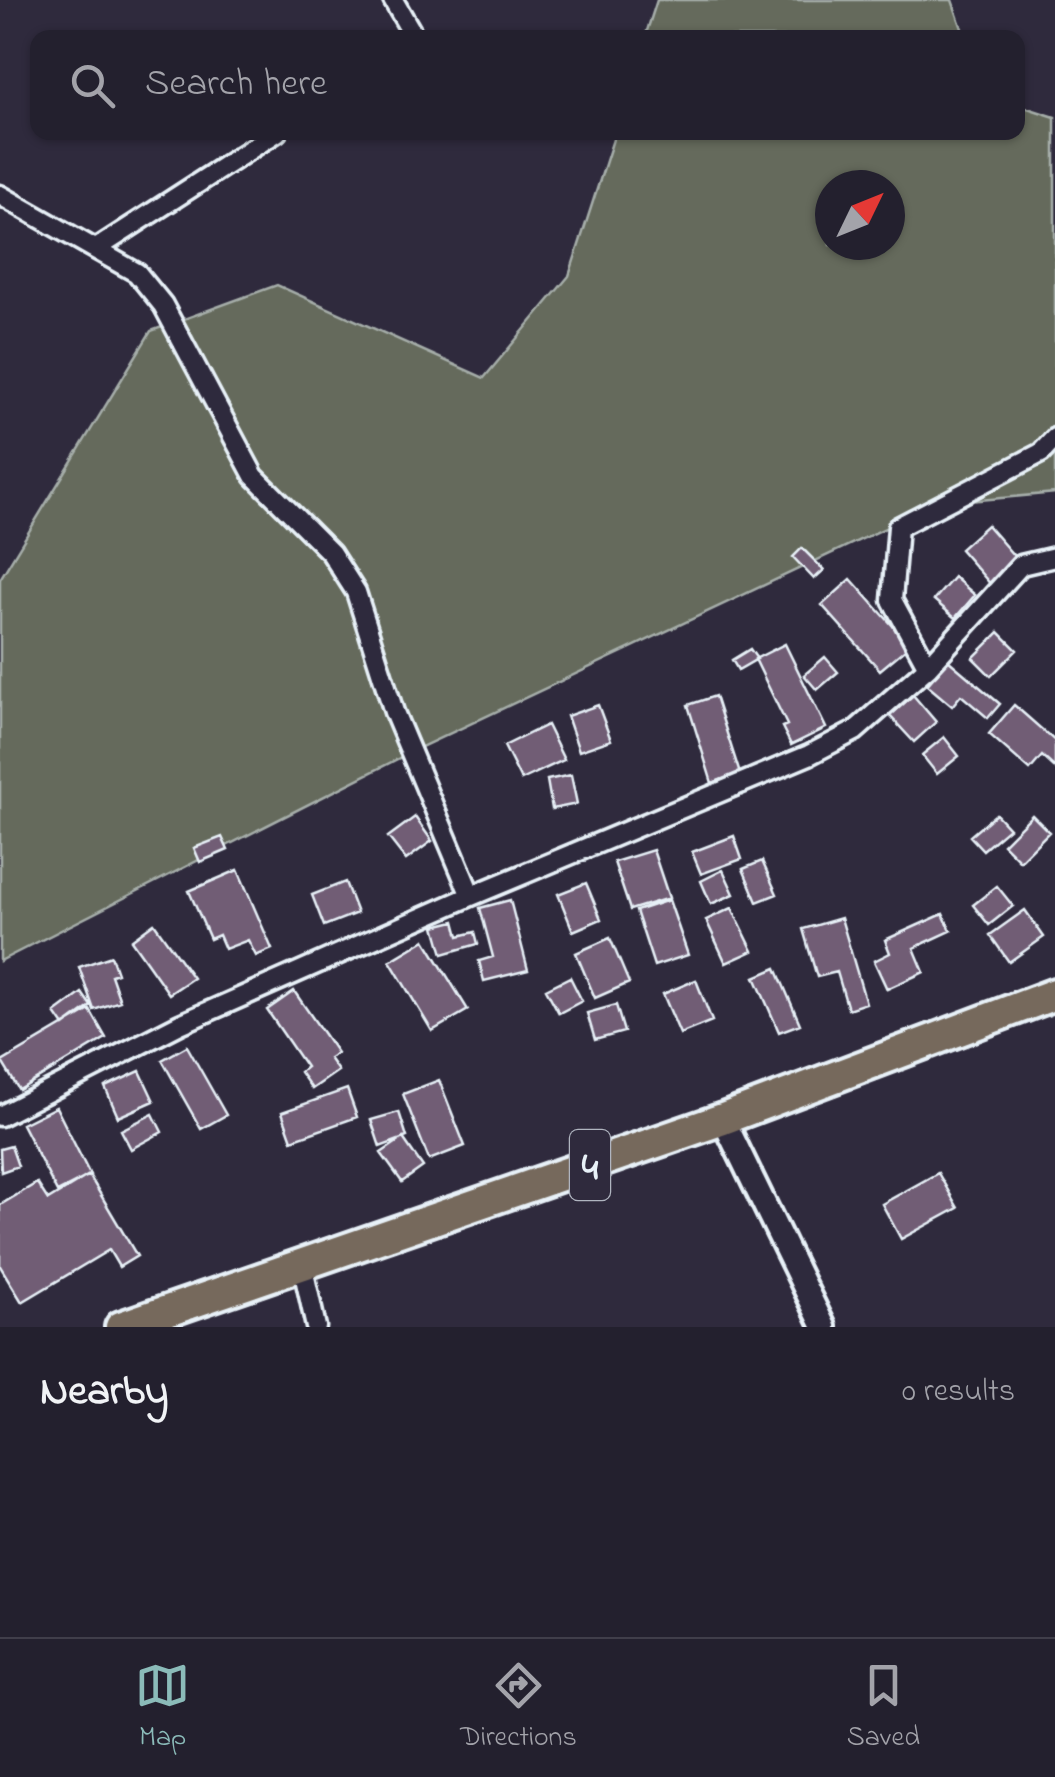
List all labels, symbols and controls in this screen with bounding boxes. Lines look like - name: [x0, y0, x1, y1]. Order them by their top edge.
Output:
- search box: [30, 30, 1025, 140]
- text: Search here: [145, 57, 327, 113]
- icon: search: [65, 58, 120, 113]
- north arrow: [815, 170, 905, 260]
- road number: 4: [570, 1130, 610, 1200]
- text: Nearby: [40, 1362, 168, 1423]
- text: 0 results: [902, 1369, 1015, 1416]
- tab: Map: [135, 1658, 190, 1759]
- tab: Directions: [460, 1658, 577, 1759]
- tab: Saved: [847, 1658, 920, 1759]

